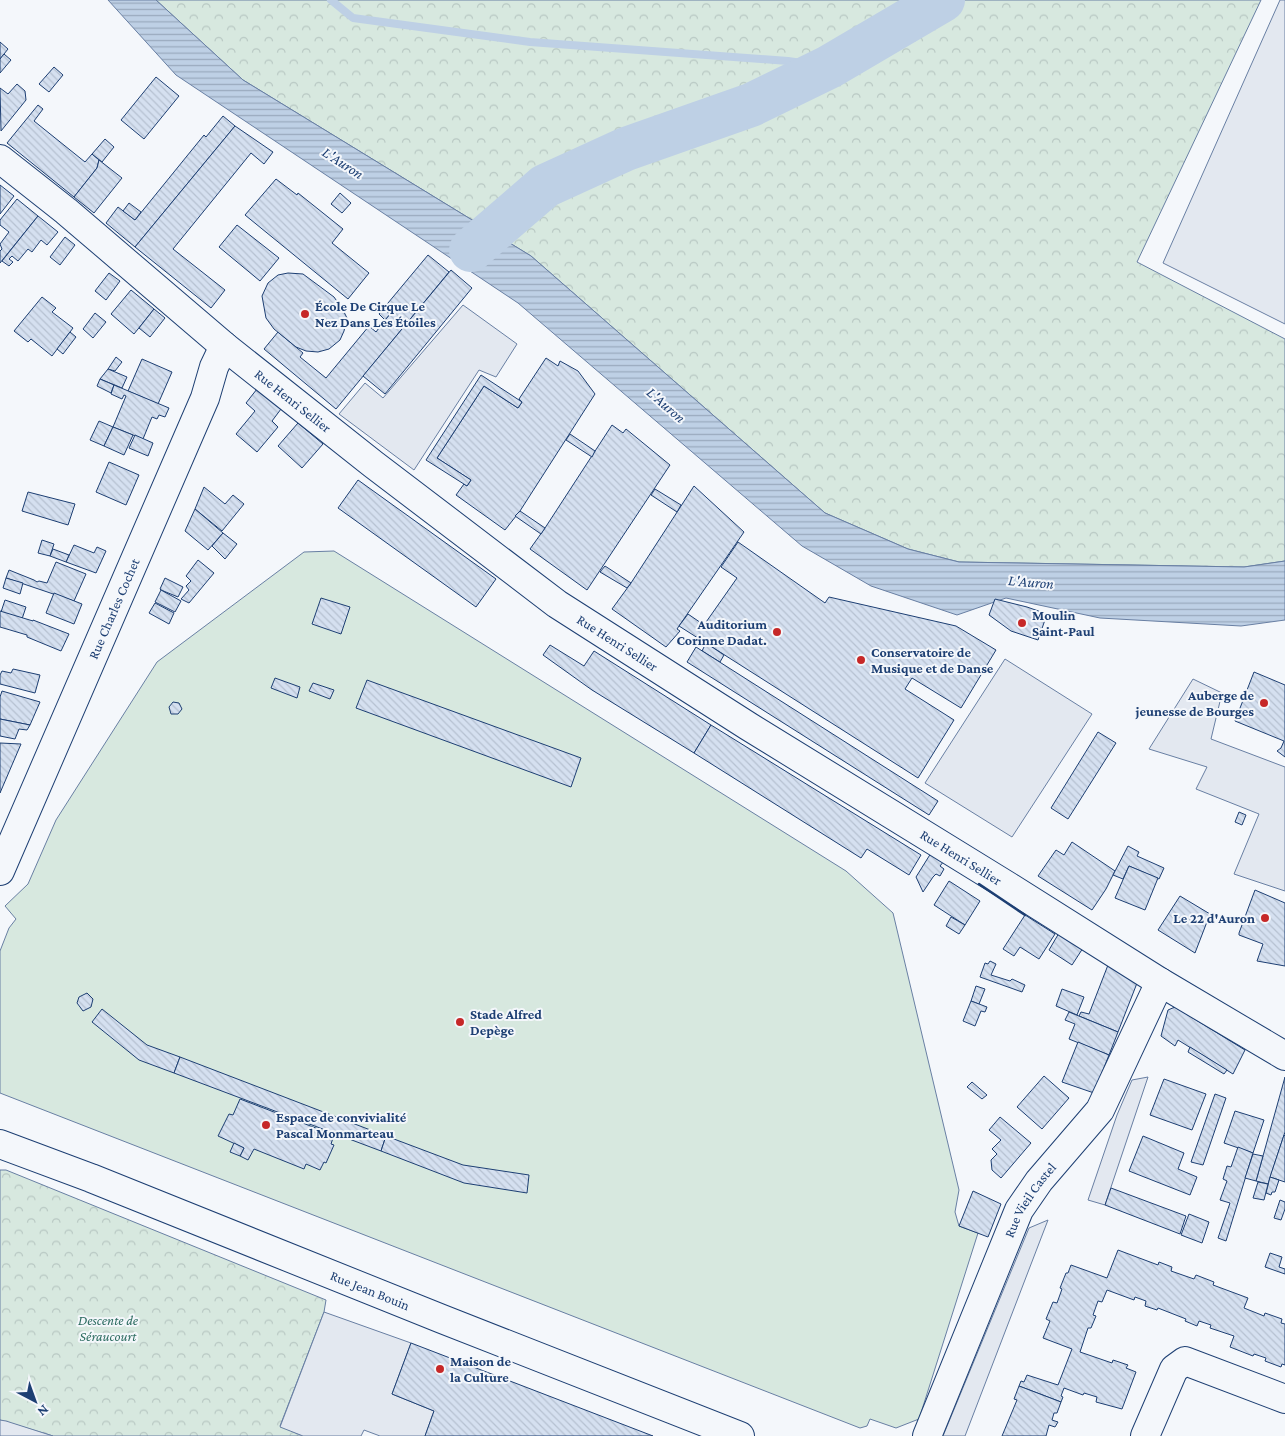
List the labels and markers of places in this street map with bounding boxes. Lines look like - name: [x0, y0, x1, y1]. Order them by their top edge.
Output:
- place label: École De Cirque Le Nez Dans Les Étoiles: [315, 298, 436, 330]
- marker: École De Cirque Le Nez Dans Les Étoiles: [299, 308, 311, 320]
- place label: Moulin Saint-Paul: [1032, 607, 1095, 639]
- place label: Auditorium Corinne Dadat.: [676, 616, 767, 648]
- marker: Moulin Saint-Paul: [1016, 617, 1028, 629]
- marker: Auditorium Corinne Dadat.: [771, 626, 783, 638]
- place label: Conservatoire de Musique et de Danse: [871, 644, 994, 676]
- marker: Conservatoire de Musique et de Danse: [855, 654, 867, 666]
- place label: Auberge de jeunesse de Bourges: [1135, 687, 1254, 720]
- marker: Auberge de jeunesse de Bourges: [1258, 697, 1270, 709]
- place label: Le 22 d'Auron: [1173, 910, 1255, 926]
- marker: Le 22 d'Auron: [1259, 912, 1271, 924]
- place label: Stade Alfred Depège: [470, 1006, 542, 1038]
- marker: Stade Alfred Depège: [454, 1016, 466, 1028]
- place label: Espace de convivialité Pascal Monmarteau: [276, 1109, 407, 1141]
- marker: Espace de convivialité Pascal Monmarteau: [260, 1119, 272, 1131]
- place label: Maison de la Culture: [450, 1353, 511, 1385]
- marker: Maison de la Culture: [434, 1363, 446, 1375]

